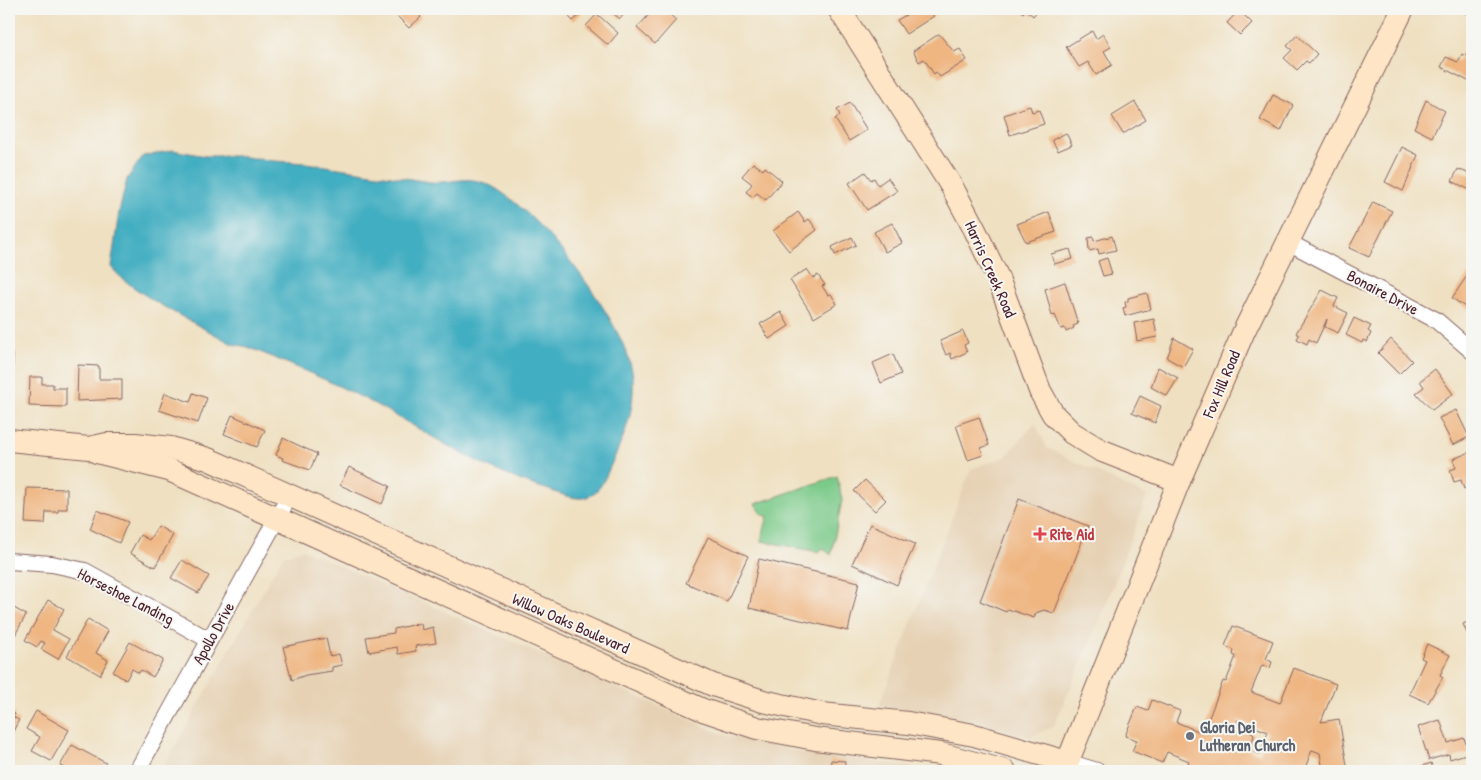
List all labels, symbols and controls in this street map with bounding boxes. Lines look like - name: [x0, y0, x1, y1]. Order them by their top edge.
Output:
- street label: Harris Creek Road: [960, 217, 1022, 321]
- street label: Bonaire Drive: [1343, 264, 1423, 320]
- street label: Fox Hill Road: [1197, 347, 1245, 422]
- place label: Rite Aid: [1050, 523, 1095, 545]
- marker: Rite Aid: [1034, 528, 1046, 540]
- street label: Horseshoe Landing: [74, 562, 178, 630]
- street label: Willow Oaks Boulevard: [509, 587, 633, 659]
- street label: Apollo Drive: [187, 597, 239, 668]
- place label: Gloria Dei Lutheran Church: [1200, 716, 1296, 756]
- marker: Gloria Dei Lutheran Church: [1184, 730, 1196, 742]

